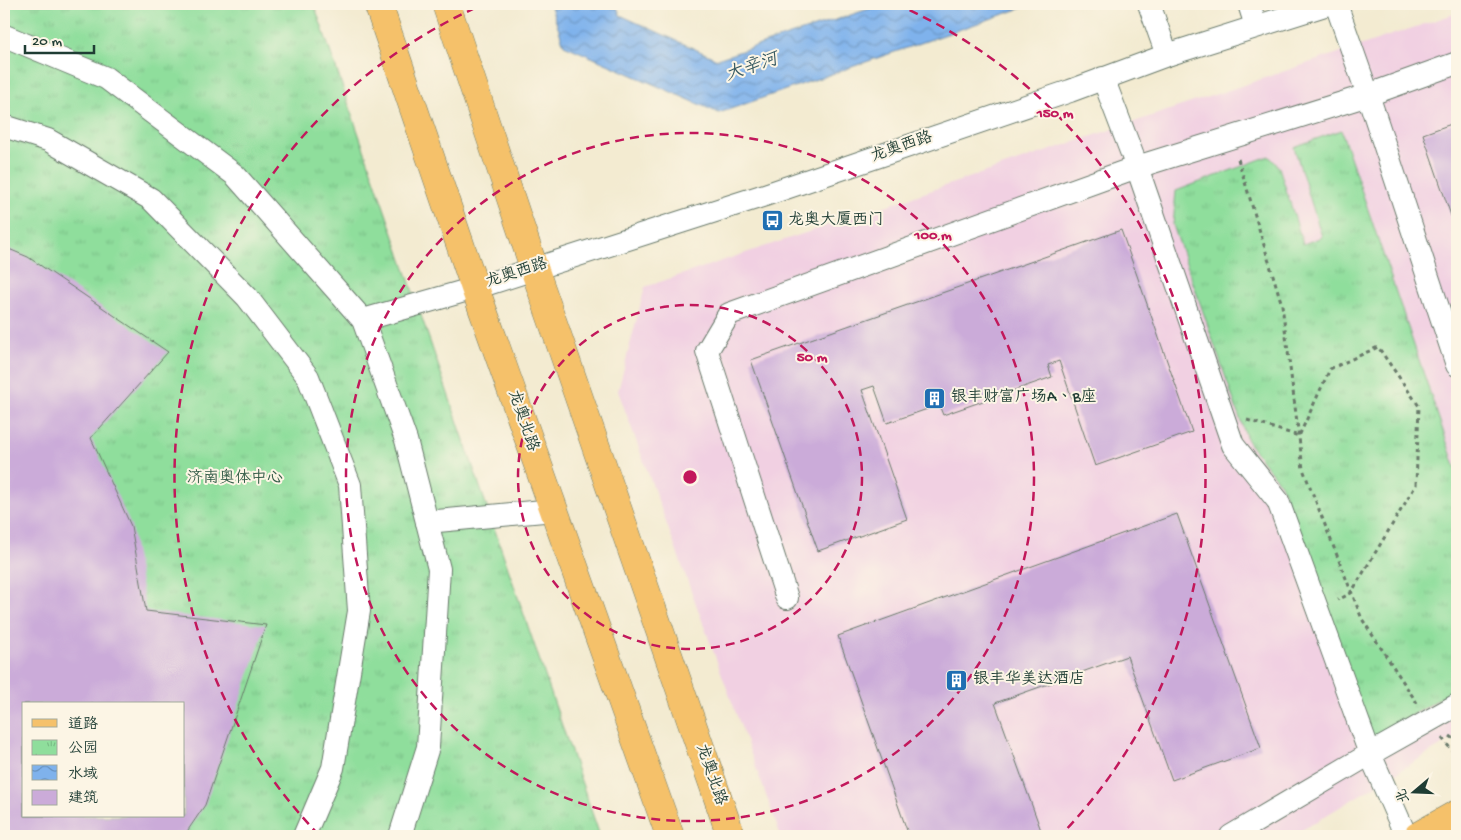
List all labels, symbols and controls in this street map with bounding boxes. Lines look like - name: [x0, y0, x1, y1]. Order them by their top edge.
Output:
- scale bar: [25, 22, 94, 54]
- text: 20 m: [32, 33, 62, 51]
- water label: 大辛河: [723, 47, 784, 87]
- text: 150 m: [1036, 105, 1074, 123]
- street label: 龙奥西路: [868, 127, 935, 167]
- bus stop icon: 龙奥大厦西门: [760, 209, 784, 233]
- place label: 龙奥大厦西门: [788, 210, 884, 231]
- text: 100 m: [913, 227, 952, 245]
- street label: 龙奥西路: [483, 253, 550, 293]
- text: 50 m: [797, 349, 828, 367]
- building icon: 银丰财富广场A、B座: [923, 386, 947, 410]
- street label: 龙奥北路: [503, 387, 543, 454]
- place label: 银丰财富广场A、B座: [951, 387, 1097, 408]
- park label: 济南奥体中心: [187, 468, 283, 489]
- centre of rings: [681, 468, 699, 486]
- building icon: 银丰华美达酒店: [945, 668, 969, 692]
- place label: 银丰华美达酒店: [973, 669, 1085, 690]
- legend: [22, 702, 185, 818]
- text: 道路: [68, 716, 98, 734]
- text: 公园: [68, 740, 98, 758]
- street label: 龙奥北路: [691, 741, 731, 808]
- text: 水域: [68, 766, 98, 784]
- north arrow: [1388, 768, 1438, 818]
- text: 北: [1394, 786, 1414, 805]
- text: 建筑: [68, 790, 98, 808]

